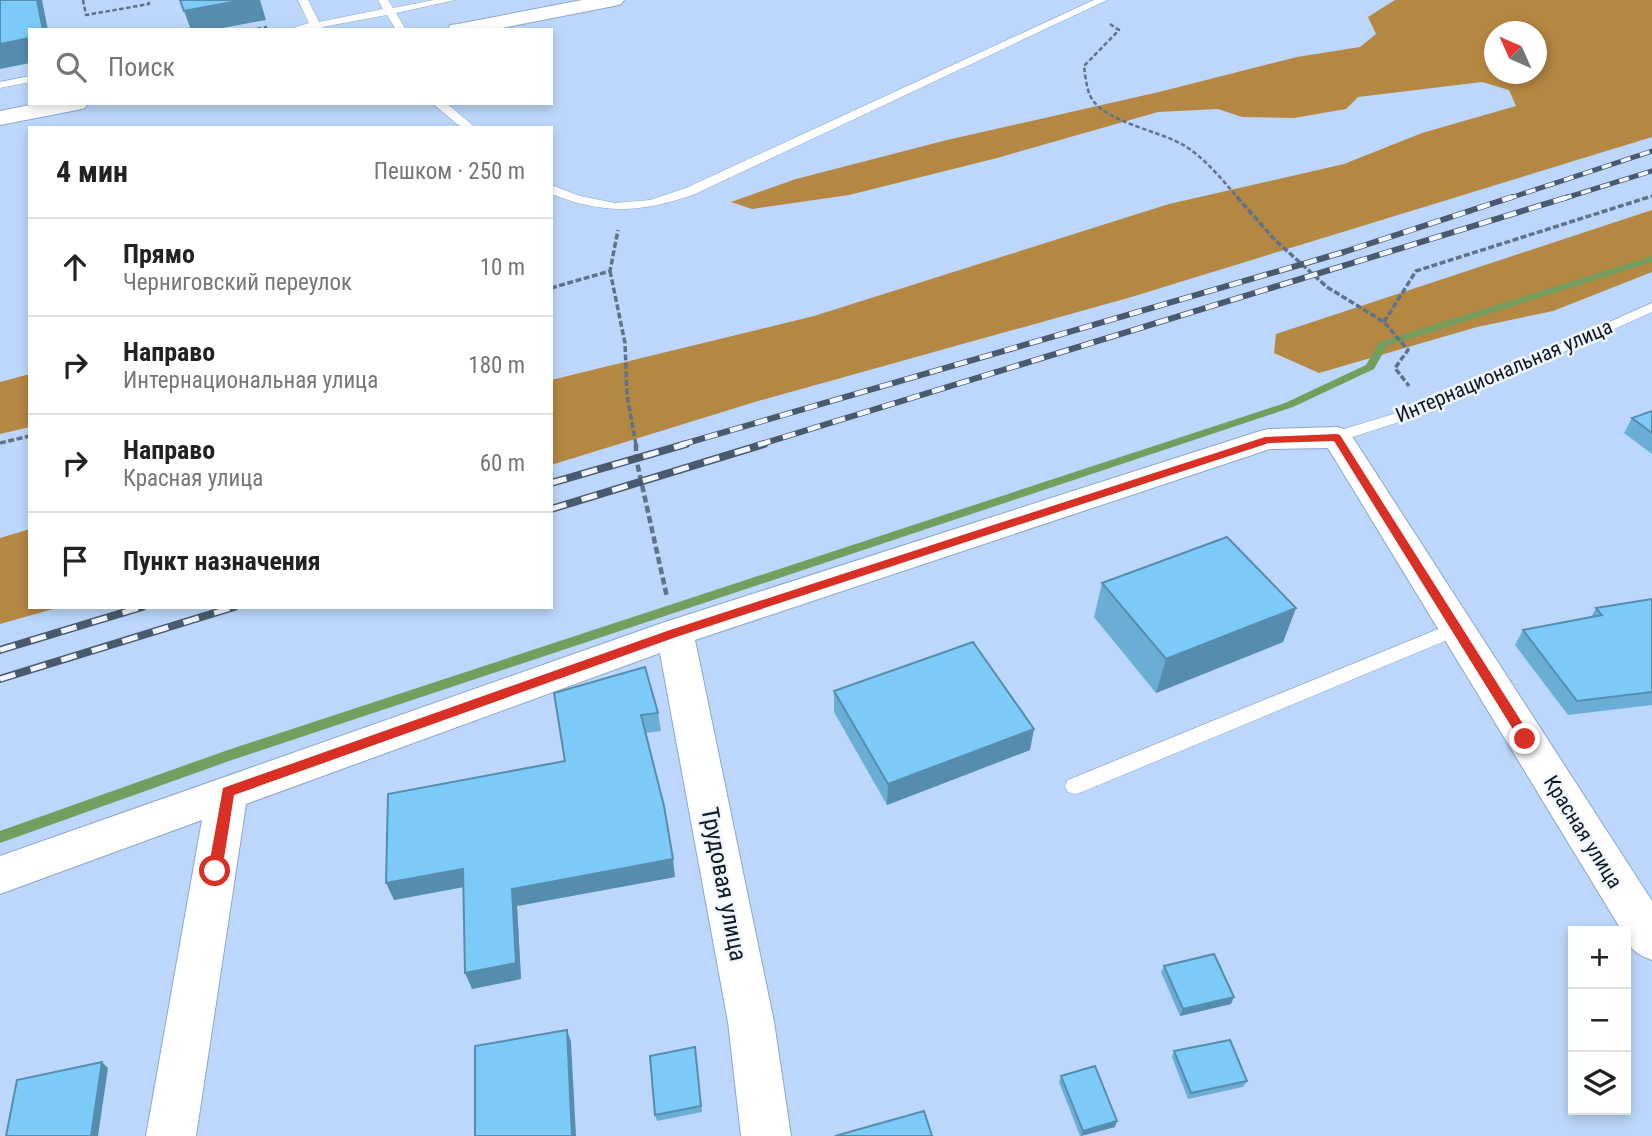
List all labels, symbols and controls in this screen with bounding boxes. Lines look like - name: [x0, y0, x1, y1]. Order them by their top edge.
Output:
- north arrow: [1484, 21, 1547, 84]
- search box: [28, 28, 553, 105]
- icon: search: [52, 48, 90, 86]
- text: Поиск: [108, 52, 175, 82]
- text: 4 мин: [56, 154, 128, 189]
- text: Пешком · 250 m: [374, 158, 525, 185]
- text: Прямо: [123, 239, 195, 269]
- icon: ahead: [56, 248, 94, 286]
- text: 10 m: [480, 254, 525, 281]
- text: Черниговский переулок: [123, 269, 352, 296]
- street label: Интернациональная улица: [1392, 314, 1616, 428]
- text: Направо: [123, 337, 215, 367]
- icon: right: [56, 346, 94, 384]
- text: 180 m: [468, 352, 525, 379]
- text: Интернациональная улица: [123, 367, 378, 394]
- text: Направо: [123, 435, 215, 465]
- icon: right: [56, 444, 94, 482]
- text: 60 m: [480, 450, 525, 477]
- text: Красная улица: [123, 465, 263, 492]
- icon: arrive: [56, 542, 94, 580]
- text: Пункт назначения: [123, 546, 321, 576]
- route end: [1509, 723, 1540, 754]
- street label: Красная улица: [1539, 771, 1627, 893]
- street label: Трудовая улица: [695, 805, 753, 963]
- route start: [199, 855, 230, 886]
- map controls: [1568, 926, 1631, 1115]
- button: +: [1568, 926, 1631, 989]
- button: −: [1568, 989, 1631, 1052]
- button: layers: [1568, 1052, 1631, 1115]

